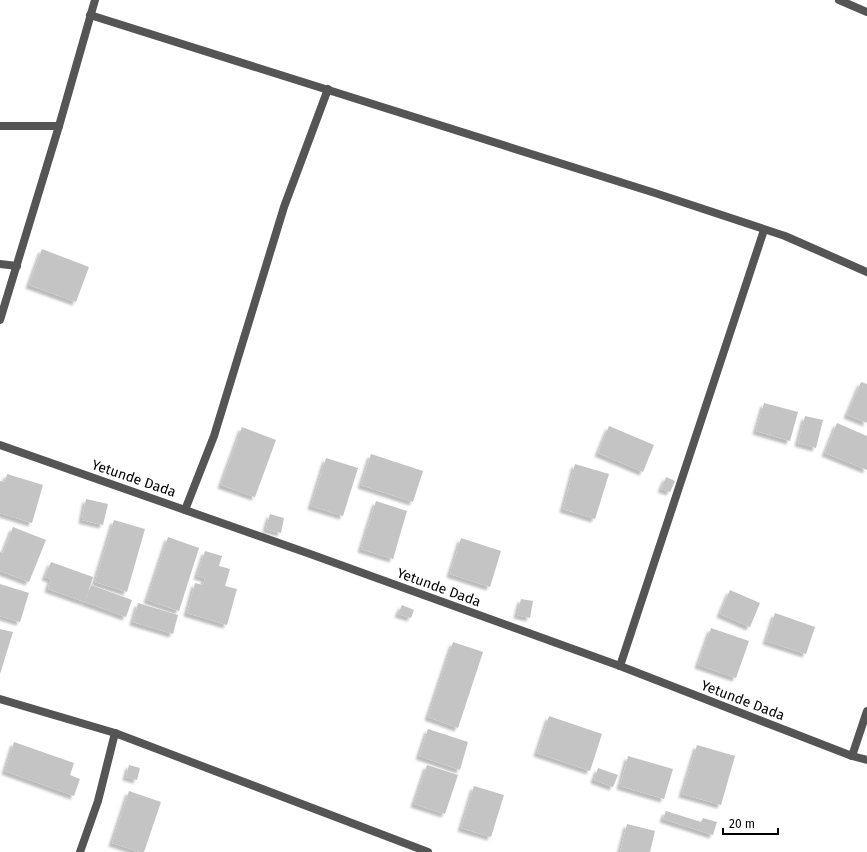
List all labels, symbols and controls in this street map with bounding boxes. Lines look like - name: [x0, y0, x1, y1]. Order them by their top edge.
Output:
- street label: Yetunde Dada: [89, 456, 178, 501]
- street label: Yetunde Dada: [395, 564, 483, 611]
- street label: Yetunde Dada: [699, 677, 787, 724]
- scale bar: [723, 810, 778, 836]
- text: 20 m: [729, 817, 755, 831]

